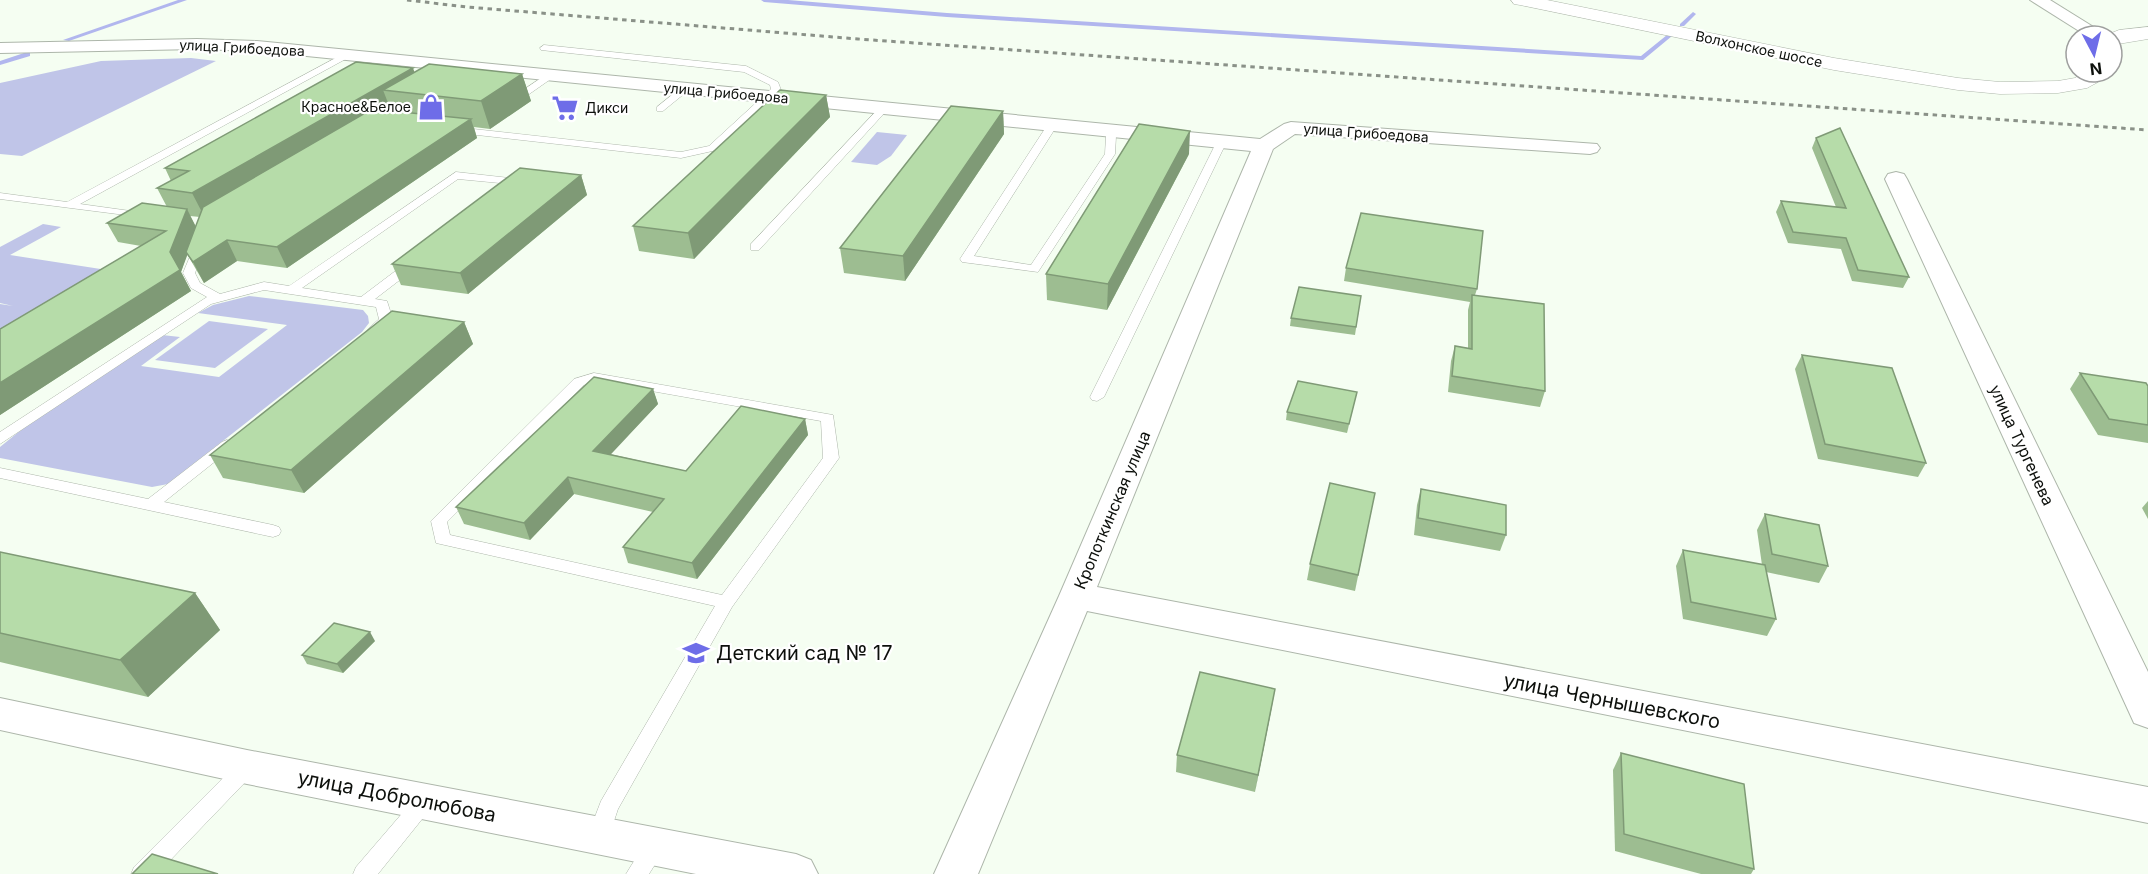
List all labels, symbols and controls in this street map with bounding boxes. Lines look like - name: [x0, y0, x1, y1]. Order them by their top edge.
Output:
- north arrow: [2064, 24, 2124, 84]
- street label: Волхонское шоссе: [1694, 27, 1824, 70]
- street label: улица Грибоедова: [179, 36, 305, 59]
- text: N: [2089, 58, 2103, 80]
- street label: улица Грибоедова: [663, 79, 789, 106]
- shop icon: Красное&Белое: [416, 92, 446, 122]
- supermarket icon: Дикси: [550, 93, 580, 123]
- place label: Красное&Белое: [301, 98, 411, 115]
- place label: Дикси: [585, 99, 628, 116]
- street label: улица Грибоедова: [1303, 120, 1429, 145]
- street label: улица Тургенева: [1985, 381, 2059, 509]
- street label: Кропоткинская улица: [1070, 428, 1154, 592]
- school or university icon: Детский сад № 17: [681, 638, 711, 668]
- place label: Детский сад № 17: [716, 641, 893, 665]
- street label: улица Чернышевского: [1501, 668, 1723, 734]
- street label: улица Добролюбова: [296, 765, 498, 827]

